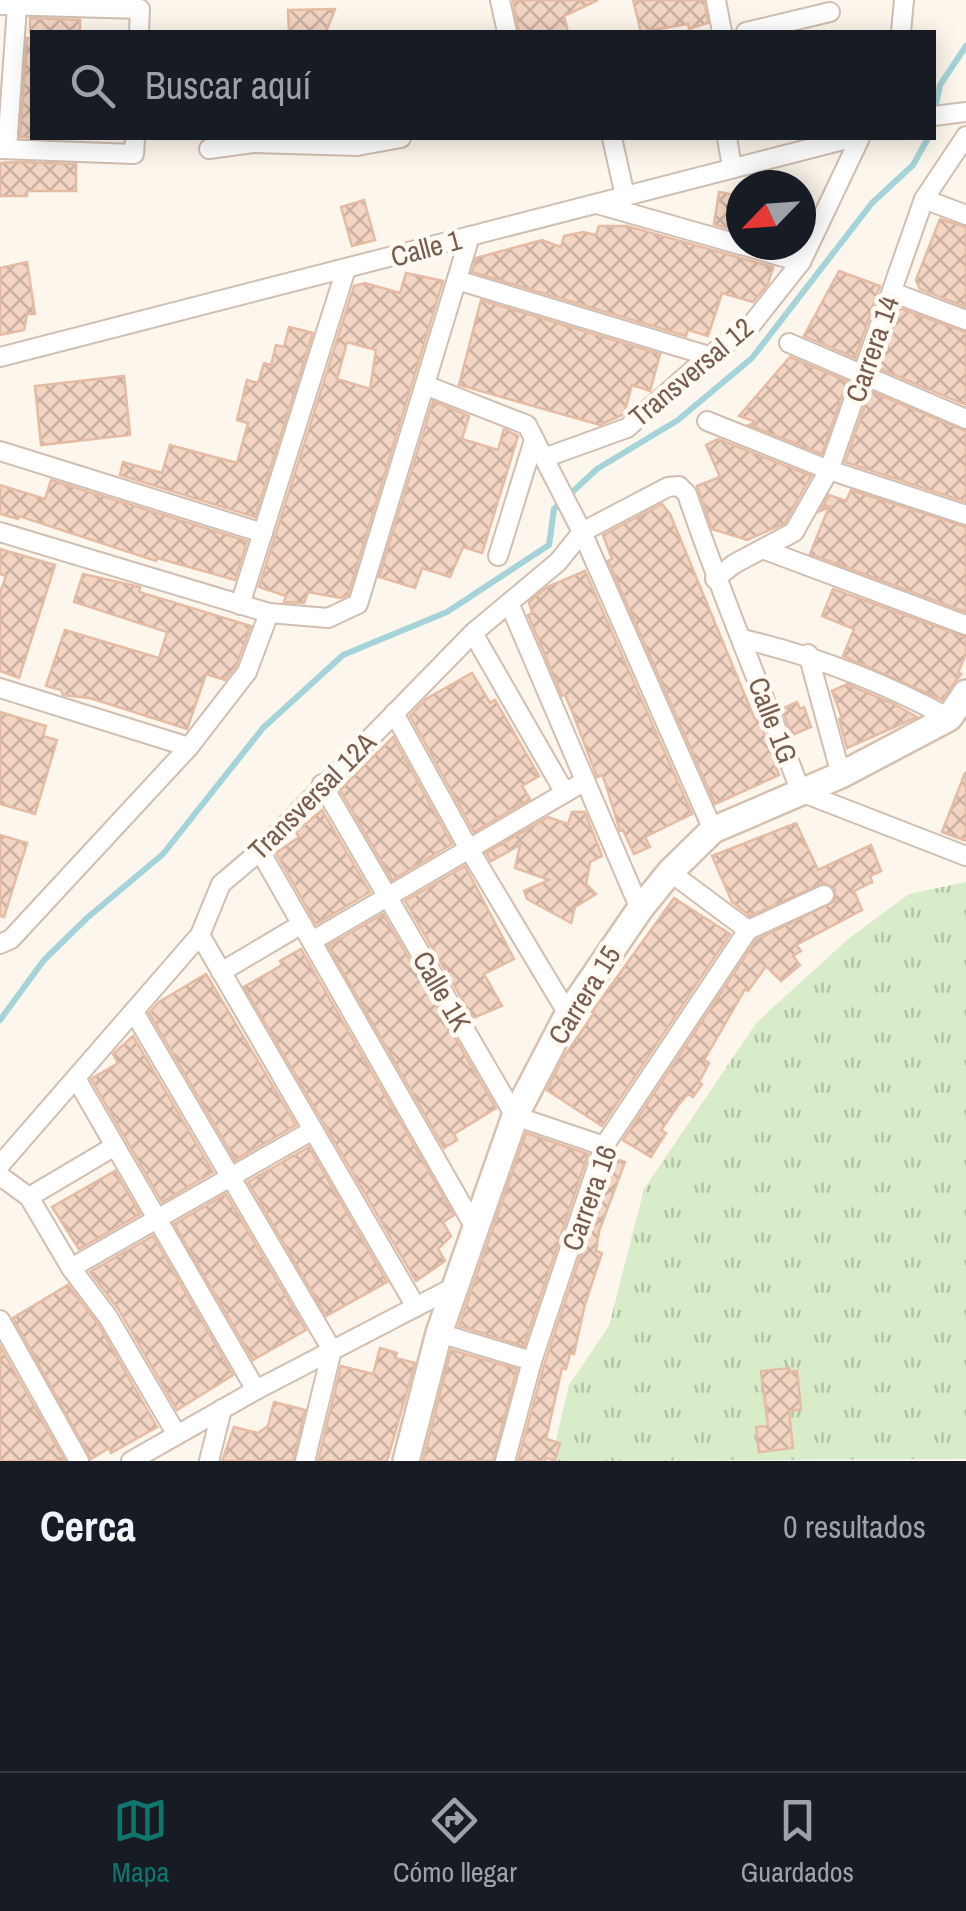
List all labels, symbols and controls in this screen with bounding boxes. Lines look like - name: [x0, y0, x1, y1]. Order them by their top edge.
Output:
- search box: [30, 30, 936, 140]
- icon: search: [65, 58, 120, 113]
- text: Buscar aquí: [145, 60, 311, 111]
- north arrow: [726, 170, 816, 260]
- street label: Calle 1: [387, 220, 466, 276]
- street label: Carrera 14: [836, 291, 908, 407]
- street label: Transversal 12: [621, 309, 761, 435]
- street label: Calle 1G: [739, 671, 807, 769]
- street label: Transversal 12A: [240, 723, 385, 868]
- street label: Carrera 15: [539, 938, 629, 1052]
- street label: Calle 1K: [404, 944, 480, 1038]
- street label: Carrera 16: [552, 1140, 626, 1256]
- text: Cerca: [40, 1498, 136, 1554]
- text: 0 resultados: [783, 1505, 926, 1548]
- tab: Mapa: [112, 1793, 169, 1891]
- tab: Cómo llegar: [393, 1793, 517, 1891]
- tab: Guardados: [741, 1793, 854, 1891]

